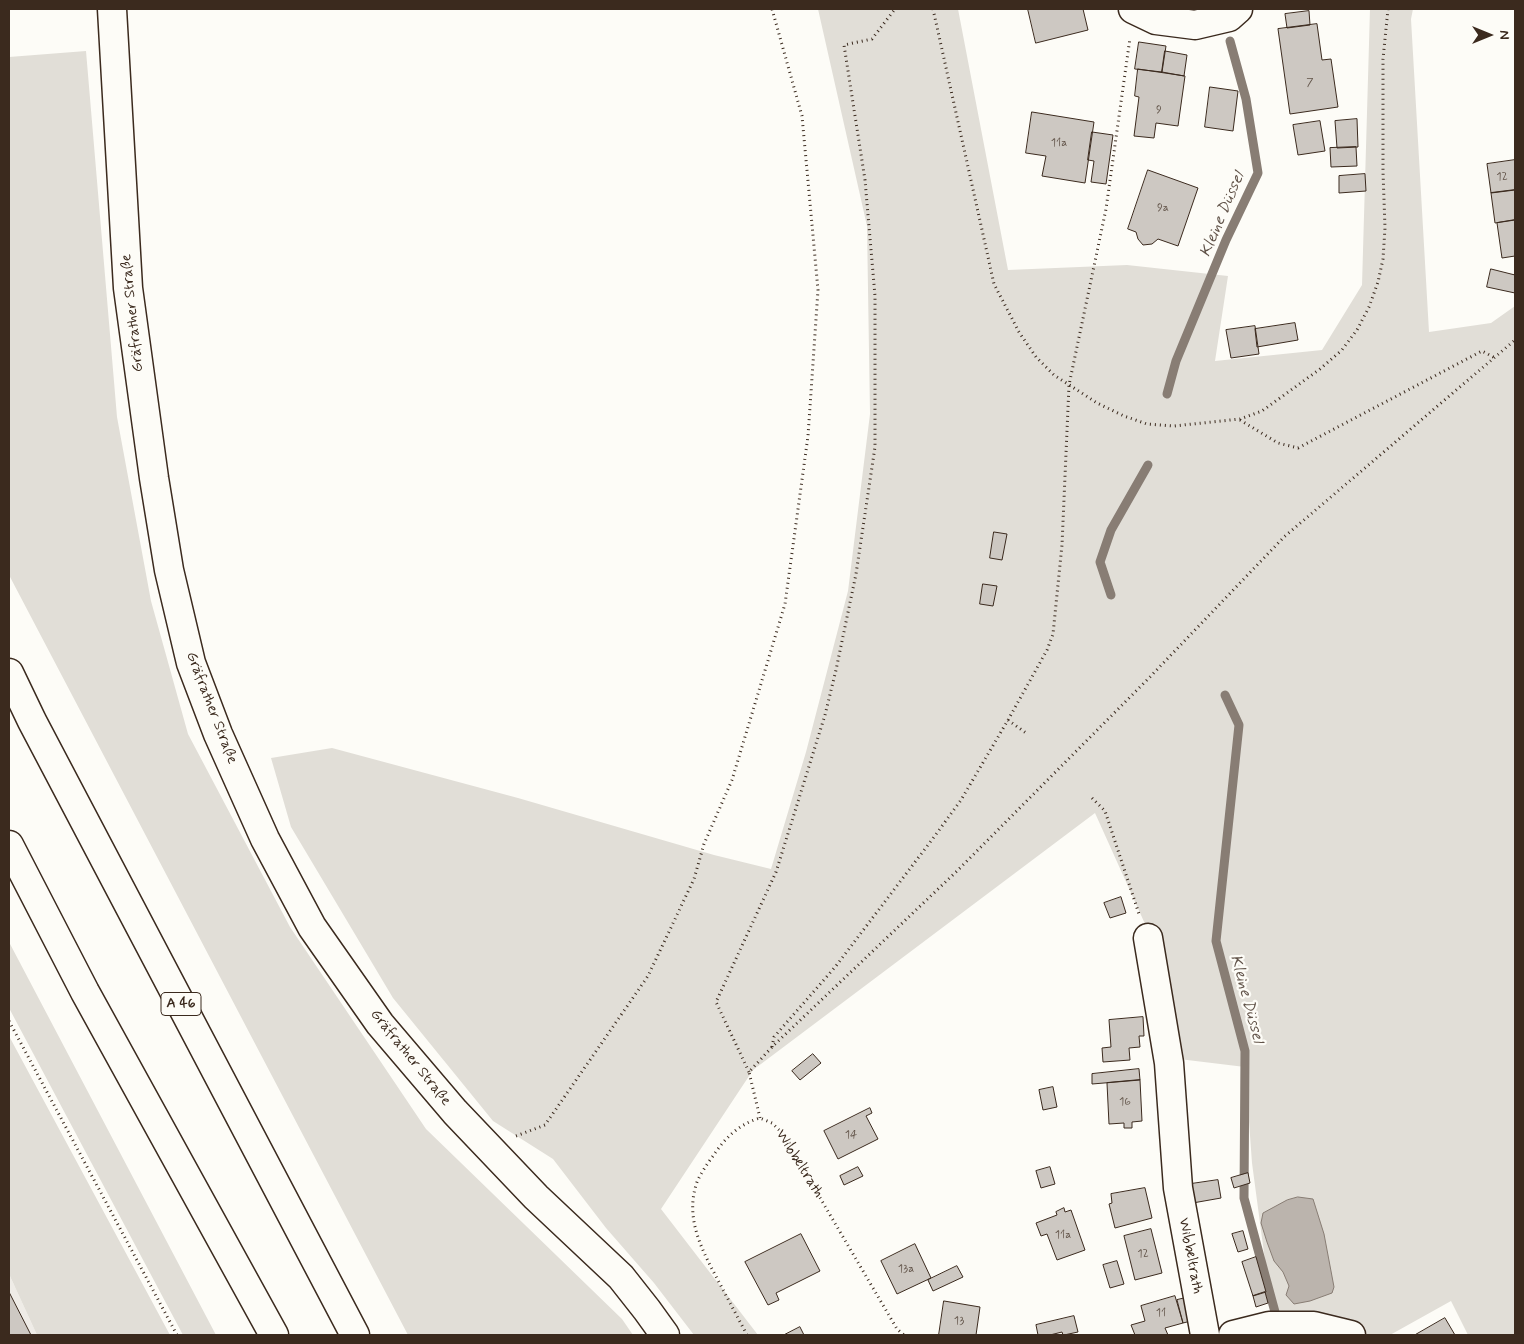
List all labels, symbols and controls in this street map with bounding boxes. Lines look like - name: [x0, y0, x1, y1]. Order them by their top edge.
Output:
- north arrow: [1464, 10, 1514, 60]
- text: N: [1495, 30, 1513, 40]
- house number: 7: [1306, 76, 1314, 90]
- house number: 9: [1156, 103, 1162, 117]
- house number: 11a: [1051, 136, 1067, 150]
- water label: Kleine Düssel: [1197, 170, 1249, 260]
- house number: 12: [1496, 170, 1508, 184]
- house number: 9a: [1157, 201, 1169, 215]
- street label: Gräfrather Straße: [118, 253, 148, 373]
- street label: Gräfrather Straße: [181, 649, 241, 767]
- water label: Kleine Düssel: [1225, 953, 1267, 1045]
- road number: A 46: [161, 992, 201, 1016]
- street label: Gräfrather Straße: [366, 1006, 454, 1110]
- house number: 16: [1119, 1095, 1131, 1109]
- street label: Wibbeltrath: [771, 1127, 827, 1201]
- house number: 14: [845, 1128, 857, 1142]
- street label: Wibbeltrath: [1174, 1216, 1206, 1296]
- house number: 11a: [1055, 1228, 1071, 1242]
- house number: 12: [1137, 1247, 1149, 1261]
- house number: 13a: [898, 1262, 914, 1276]
- house number: 11: [1156, 1306, 1166, 1320]
- house number: 13: [954, 1314, 964, 1328]

